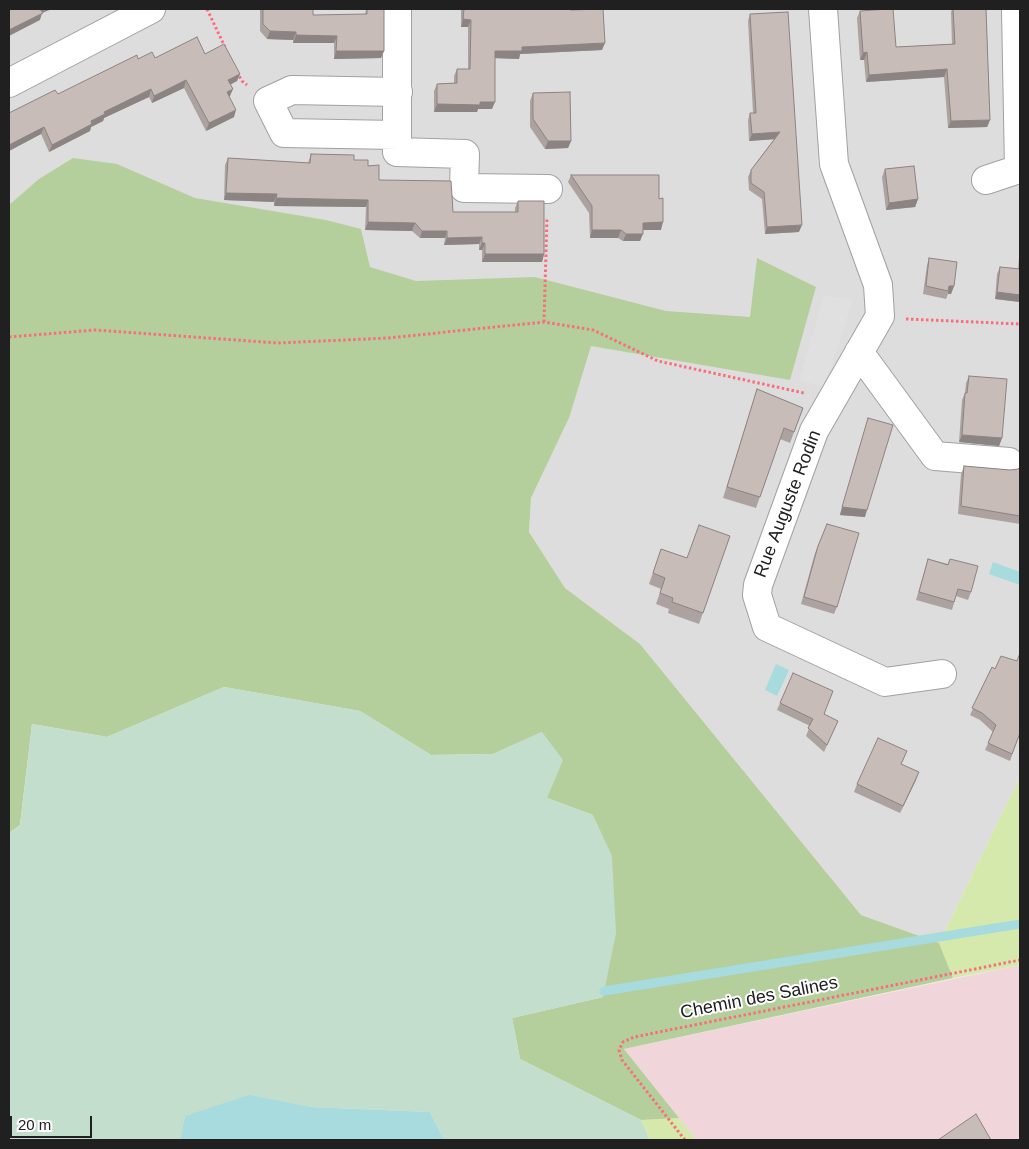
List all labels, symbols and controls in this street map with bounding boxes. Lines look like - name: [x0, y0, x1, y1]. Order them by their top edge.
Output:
- street label: Rue Auguste Rodin: [750, 427, 826, 581]
- street label: Chemin des Salines: [678, 972, 840, 1024]
- scale bar: [12, 1106, 95, 1138]
- text: 20 m: [18, 1116, 51, 1133]

